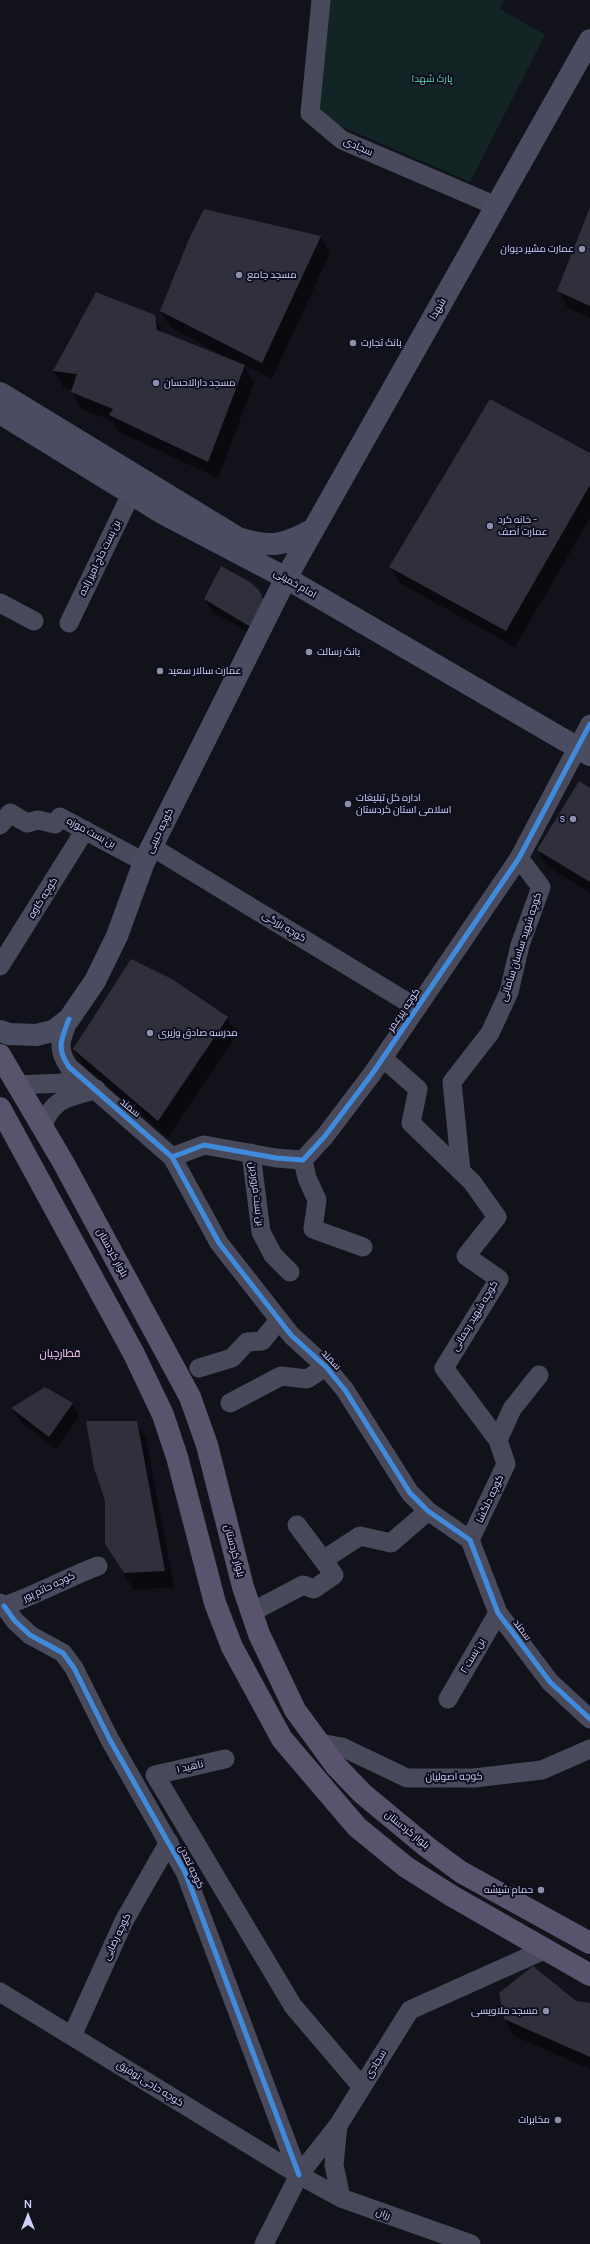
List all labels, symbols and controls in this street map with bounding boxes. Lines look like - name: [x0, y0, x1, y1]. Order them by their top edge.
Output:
- park label: پارک شهدا: [412, 73, 452, 85]
- street label: سجادی: [341, 135, 375, 159]
- place label: عمارت مشیر دیوان: [500, 243, 574, 255]
- marker: عمارت مشیر دیوان: [577, 244, 587, 254]
- place label: مسجد جامع: [247, 269, 297, 281]
- marker: مسجد جامع: [234, 270, 244, 280]
- street label: شهدا: [427, 296, 449, 322]
- place label: بانک تجارت: [361, 337, 402, 349]
- marker: بانک تجارت: [348, 338, 358, 348]
- place label: مسجد دارالاحسان: [164, 377, 235, 389]
- marker: مسجد دارالاحسان: [151, 378, 161, 388]
- place label: خانه کرد - عمارت آصف: [498, 514, 548, 538]
- street label: بن بست حاج امیر زاده: [77, 518, 123, 598]
- marker: خانه کرد - عمارت آصف: [485, 521, 495, 531]
- street label: امام خمینی: [272, 567, 318, 601]
- place label: بانک رسالت: [317, 646, 360, 658]
- marker: بانک رسالت: [304, 647, 314, 657]
- place label: عمارت سالار سعید: [168, 665, 241, 677]
- marker: عمارت سالار سعید: [155, 666, 165, 676]
- place label: اداره کل تبلیغات اسلامی استان کردستان: [356, 792, 451, 816]
- marker: اداره کل تبلیغات اسلامی استان کردستان: [343, 799, 353, 809]
- street label: کوچه حبیبی: [144, 807, 176, 855]
- place label: s: [560, 813, 565, 825]
- marker: s: [568, 814, 578, 824]
- street label: بن بست موزه: [64, 815, 118, 851]
- street label: کوچه کاوه: [26, 875, 60, 921]
- street label: کوچه شهید ساسان سامانی: [498, 891, 544, 1003]
- street label: کوچه بزرگی: [260, 909, 308, 945]
- street label: کوچه پیرعمر: [385, 986, 423, 1034]
- place label: مدرسه صادق وزیری: [158, 1027, 238, 1039]
- marker: مدرسه صادق وزیری: [145, 1028, 155, 1038]
- street label: سمند: [117, 1096, 143, 1120]
- street label: بن بست فروردین: [246, 1161, 266, 1227]
- street label: بلوار کردستان: [94, 1227, 130, 1279]
- street label: کوچه شهید رحمانی: [449, 1279, 501, 1353]
- district label: قطارچیان: [40, 1347, 80, 1361]
- street label: سمند: [319, 1347, 343, 1373]
- street label: کوچه دلگشا: [474, 1473, 506, 1525]
- street label: بلوار کردستان: [221, 1523, 247, 1579]
- street label: کوچه حاتم پور: [21, 1570, 77, 1604]
- street label: سمند: [510, 1617, 534, 1643]
- street label: بن بست ۲: [458, 1636, 488, 1676]
- street label: ناهید ۱: [176, 1758, 204, 1776]
- street label: کوچه اصولیان: [425, 1771, 483, 1783]
- street label: بلوار کردستان: [382, 1808, 432, 1852]
- street label: کوچه تمدن: [176, 1843, 206, 1891]
- place label: حمام شیشه: [484, 1884, 533, 1896]
- marker: حمام شیشه: [536, 1885, 546, 1895]
- street label: کوچه رضایی: [101, 1912, 133, 1962]
- place label: مسجد ملاویسی: [471, 2005, 538, 2017]
- marker: مسجد ملاویسی: [541, 2006, 551, 2016]
- street label: سجادی: [363, 2048, 389, 2080]
- street label: کوچه حاجی توفیق: [114, 2059, 186, 2109]
- place label: مخابرات: [518, 2114, 550, 2126]
- marker: مخابرات: [553, 2115, 563, 2125]
- north arrow: [8, 2196, 48, 2236]
- text: N: [24, 2196, 32, 2211]
- street label: رزان: [374, 2206, 392, 2222]

